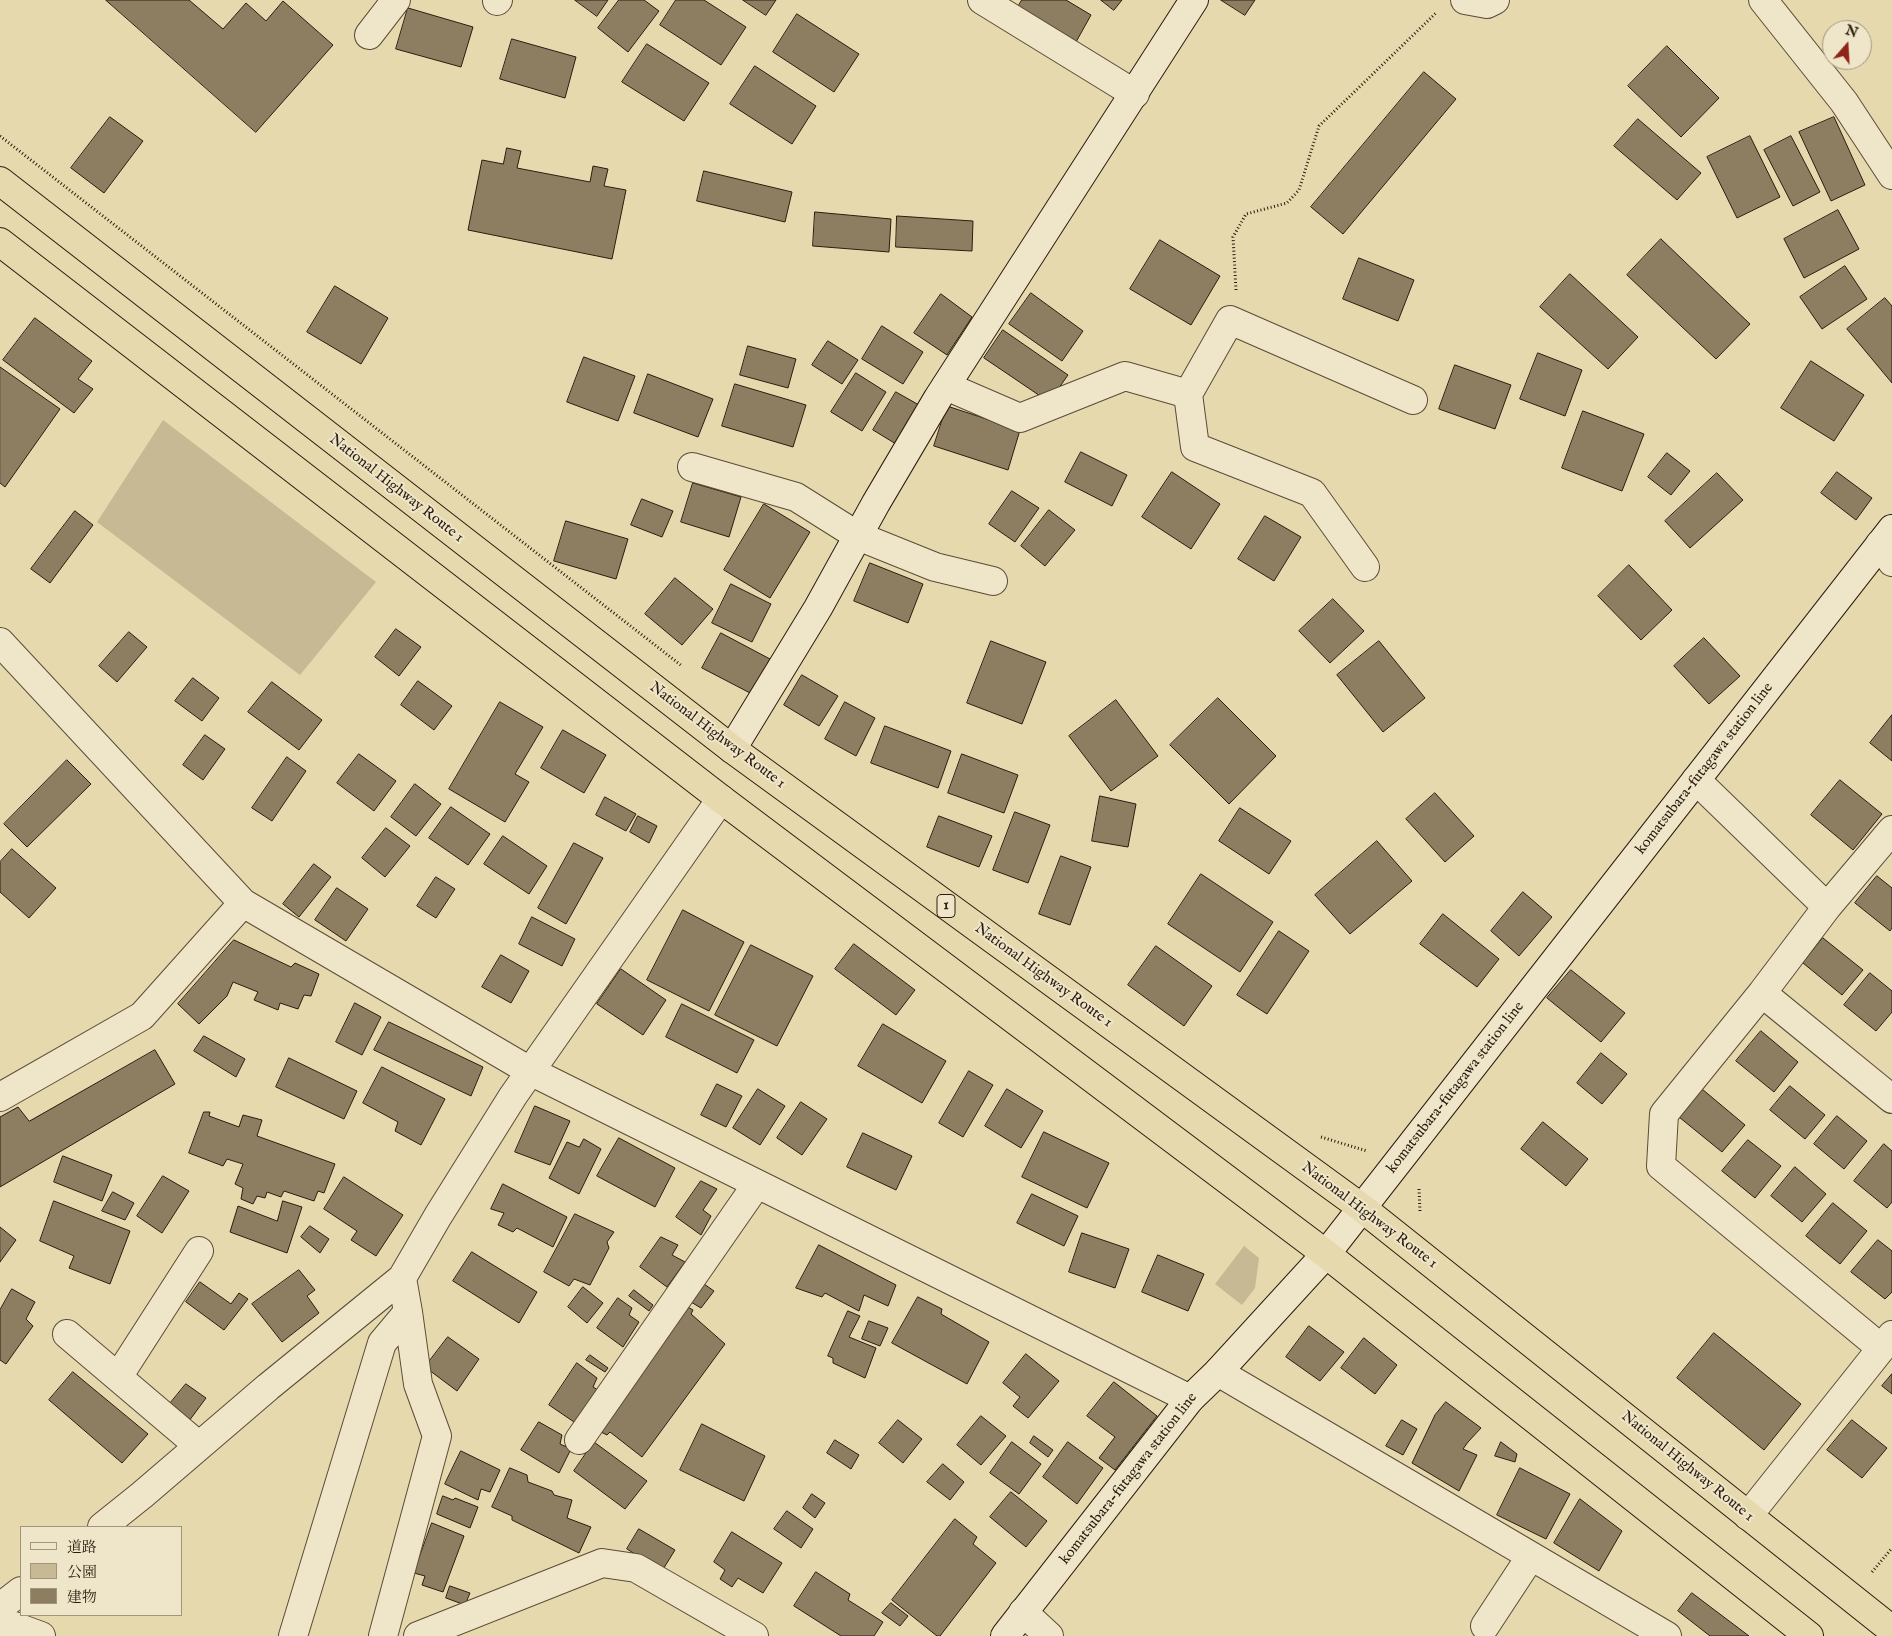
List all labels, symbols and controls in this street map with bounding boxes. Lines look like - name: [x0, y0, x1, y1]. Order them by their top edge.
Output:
- north arrow: [1822, 20, 1872, 70]
- text: N: [1843, 21, 1860, 42]
- street label: National Highway Route 1: [325, 431, 467, 547]
- street label: National Highway Route 1: [645, 679, 789, 793]
- street label: komatsubara-futagawa station line: [1632, 680, 1778, 858]
- road number: 1: [937, 894, 955, 918]
- street label: National Highway Route 1: [971, 920, 1115, 1032]
- street label: komatsubara-futagawa station line: [1383, 999, 1529, 1177]
- street label: National Highway Route 1: [1297, 1159, 1441, 1273]
- street label: komatsubara-futagawa station line: [1056, 1390, 1202, 1568]
- street label: National Highway Route 1: [1617, 1408, 1757, 1526]
- legend: [20, 1526, 182, 1616]
- text: 道路: [67, 1538, 97, 1557]
- text: 公園: [67, 1563, 97, 1582]
- text: 建物: [67, 1588, 97, 1607]

